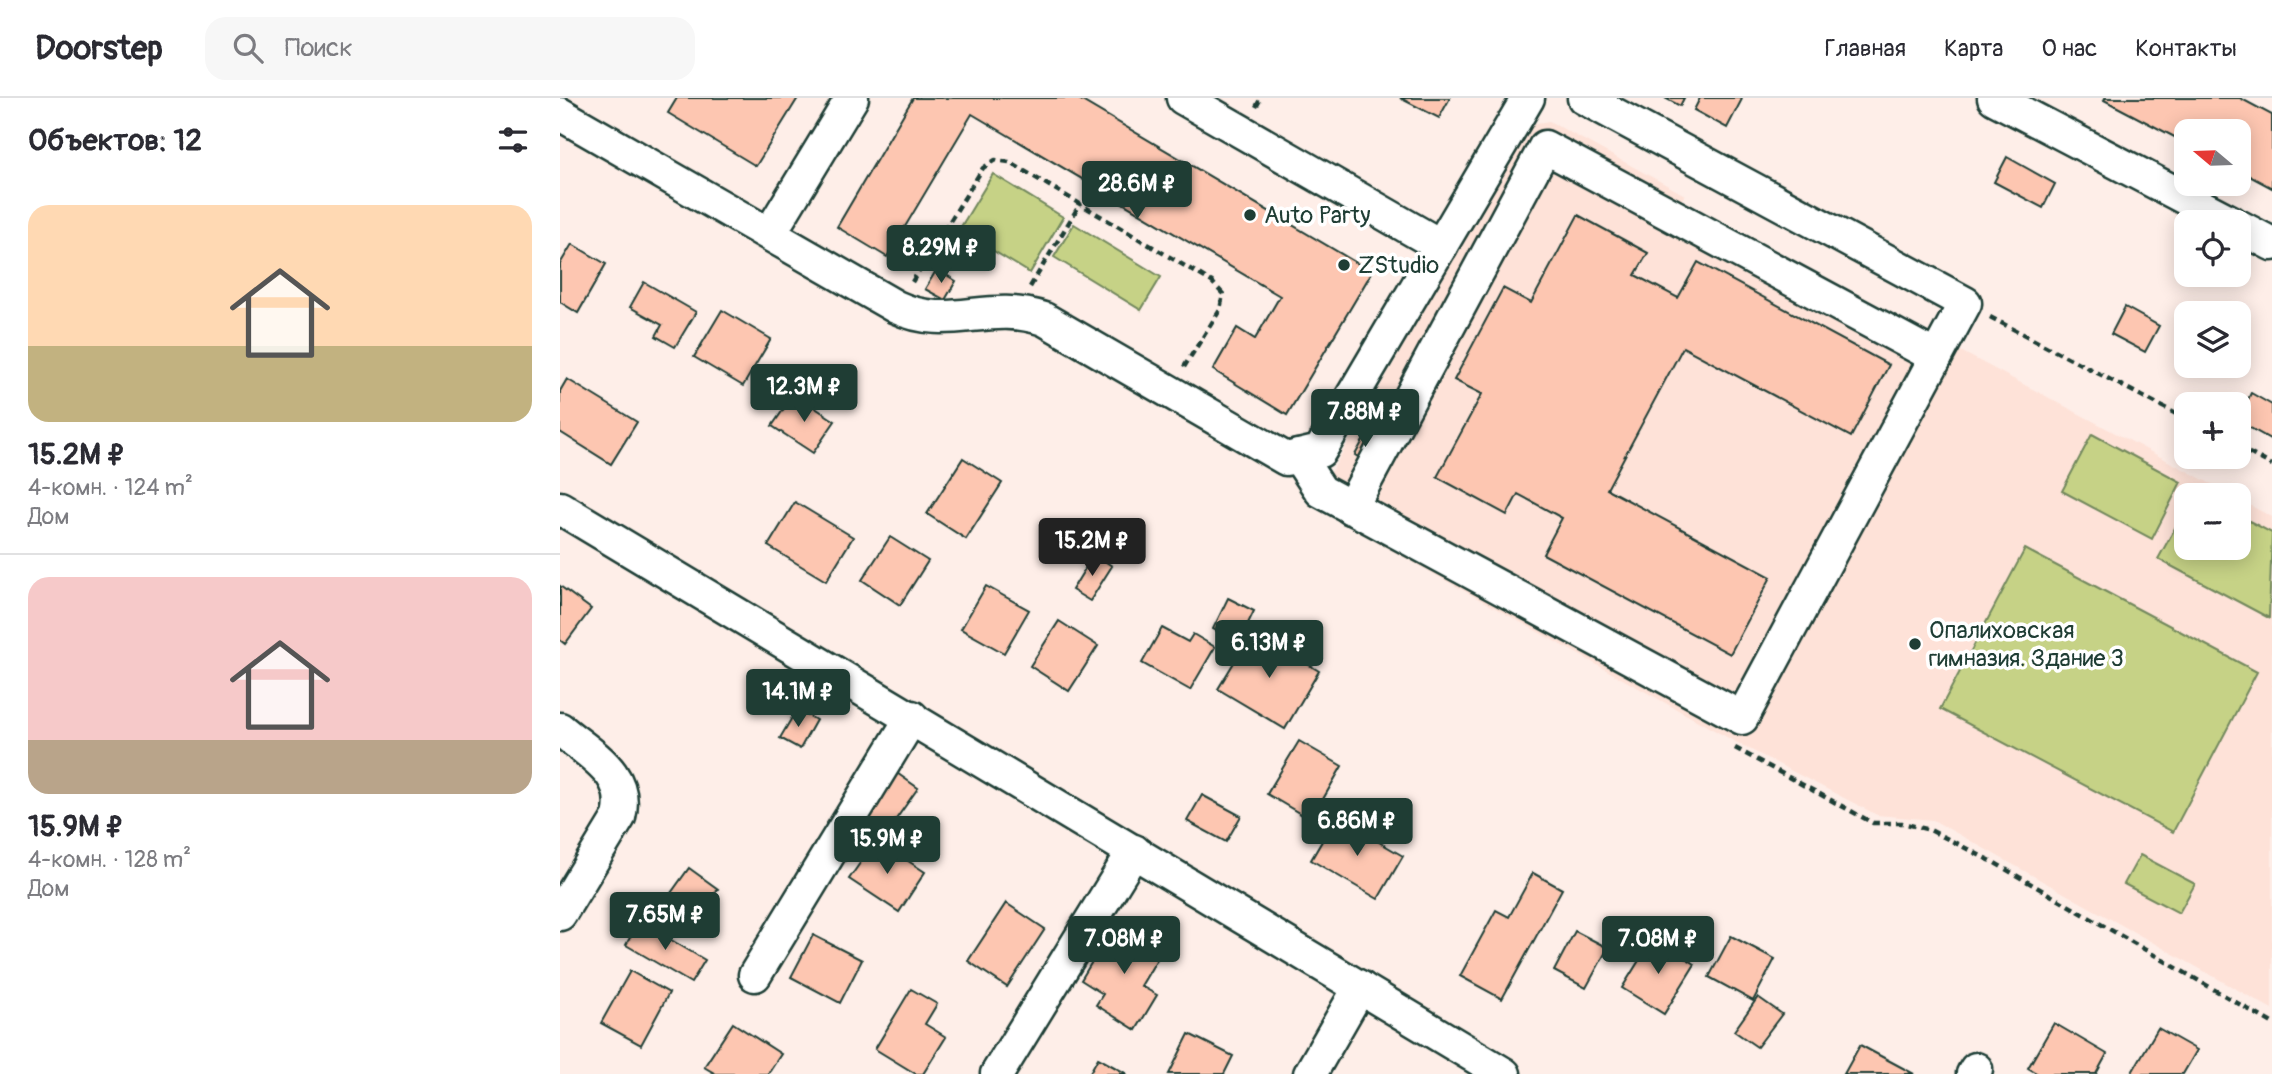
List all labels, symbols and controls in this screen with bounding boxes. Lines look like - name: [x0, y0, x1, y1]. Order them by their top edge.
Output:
- search box: [205, 17, 695, 80]
- text: Doorstep: [35, 28, 163, 69]
- icon: search: [229, 29, 267, 67]
- text: Поиск: [285, 32, 353, 64]
- text: Главная: [1825, 34, 1906, 63]
- text: Карта: [1944, 34, 2004, 63]
- text: О нас: [2042, 34, 2097, 63]
- text: Контакты: [2135, 34, 2237, 63]
- north arrow: [2174, 119, 2250, 196]
- map controls: [2174, 119, 2251, 560]
- icon: filters: [494, 121, 532, 159]
- text: Объектов: 12: [28, 122, 202, 159]
- pin: 28.6M ₽: [1072, 162, 1202, 221]
- text: 28.6M ₽: [1098, 169, 1176, 198]
- place label: Auto Party: [1264, 201, 1370, 230]
- marker: Auto Party: [1242, 207, 1258, 223]
- button: locate: [2174, 210, 2251, 287]
- pin: 8.29M ₽: [876, 226, 1006, 285]
- text: 8.29M ₽: [903, 233, 979, 262]
- icon: home: [217, 250, 343, 376]
- place label: ZStudio: [1358, 251, 1439, 280]
- marker: ZStudio: [1336, 257, 1352, 273]
- button: layers: [2174, 301, 2251, 378]
- pin: 12.3M ₽: [739, 364, 869, 424]
- text: 12.3M ₽: [766, 372, 842, 401]
- pin: 7.88M ₽: [1300, 390, 1430, 449]
- button: +: [2174, 392, 2251, 469]
- text: 7.88M ₽: [1327, 397, 1403, 426]
- text: 15.2M ₽: [28, 436, 125, 473]
- text: 4-комн. · 124 m²: [28, 473, 193, 502]
- button: −: [2174, 483, 2251, 560]
- text: Дом: [28, 502, 69, 531]
- pin: 15.2M ₽: [1027, 518, 1157, 578]
- text: 15.2M ₽: [1055, 526, 1129, 555]
- place label: Опалиховская гимназия. Здание 3: [1929, 616, 2124, 673]
- pin: 6.13M ₽: [1204, 620, 1334, 680]
- icon: home: [217, 622, 343, 748]
- text: 6.13M ₽: [1231, 628, 1307, 657]
- marker: Опалиховская гимназия. Здание 3: [1907, 636, 1923, 652]
- pin: 14.1M ₽: [733, 670, 863, 729]
- text: 14.1M ₽: [762, 677, 834, 706]
- pin: 6.86M ₽: [1292, 798, 1422, 858]
- text: 6.86M ₽: [1318, 806, 1396, 835]
- text: 15.9M ₽: [28, 808, 124, 845]
- pin: 15.9M ₽: [822, 816, 952, 876]
- text: 15.9M ₽: [850, 824, 924, 853]
- text: 4-комн. · 128 m²: [28, 845, 191, 874]
- text: Дом: [28, 874, 69, 903]
- pin: 7.65M ₽: [600, 892, 730, 952]
- text: 7.65M ₽: [626, 900, 704, 929]
- pin: 7.08M ₽: [1059, 916, 1189, 976]
- pin: 7.08M ₽: [1593, 916, 1723, 976]
- text: 7.08M ₽: [1084, 924, 1164, 953]
- text: 7.08M ₽: [1618, 924, 1698, 953]

